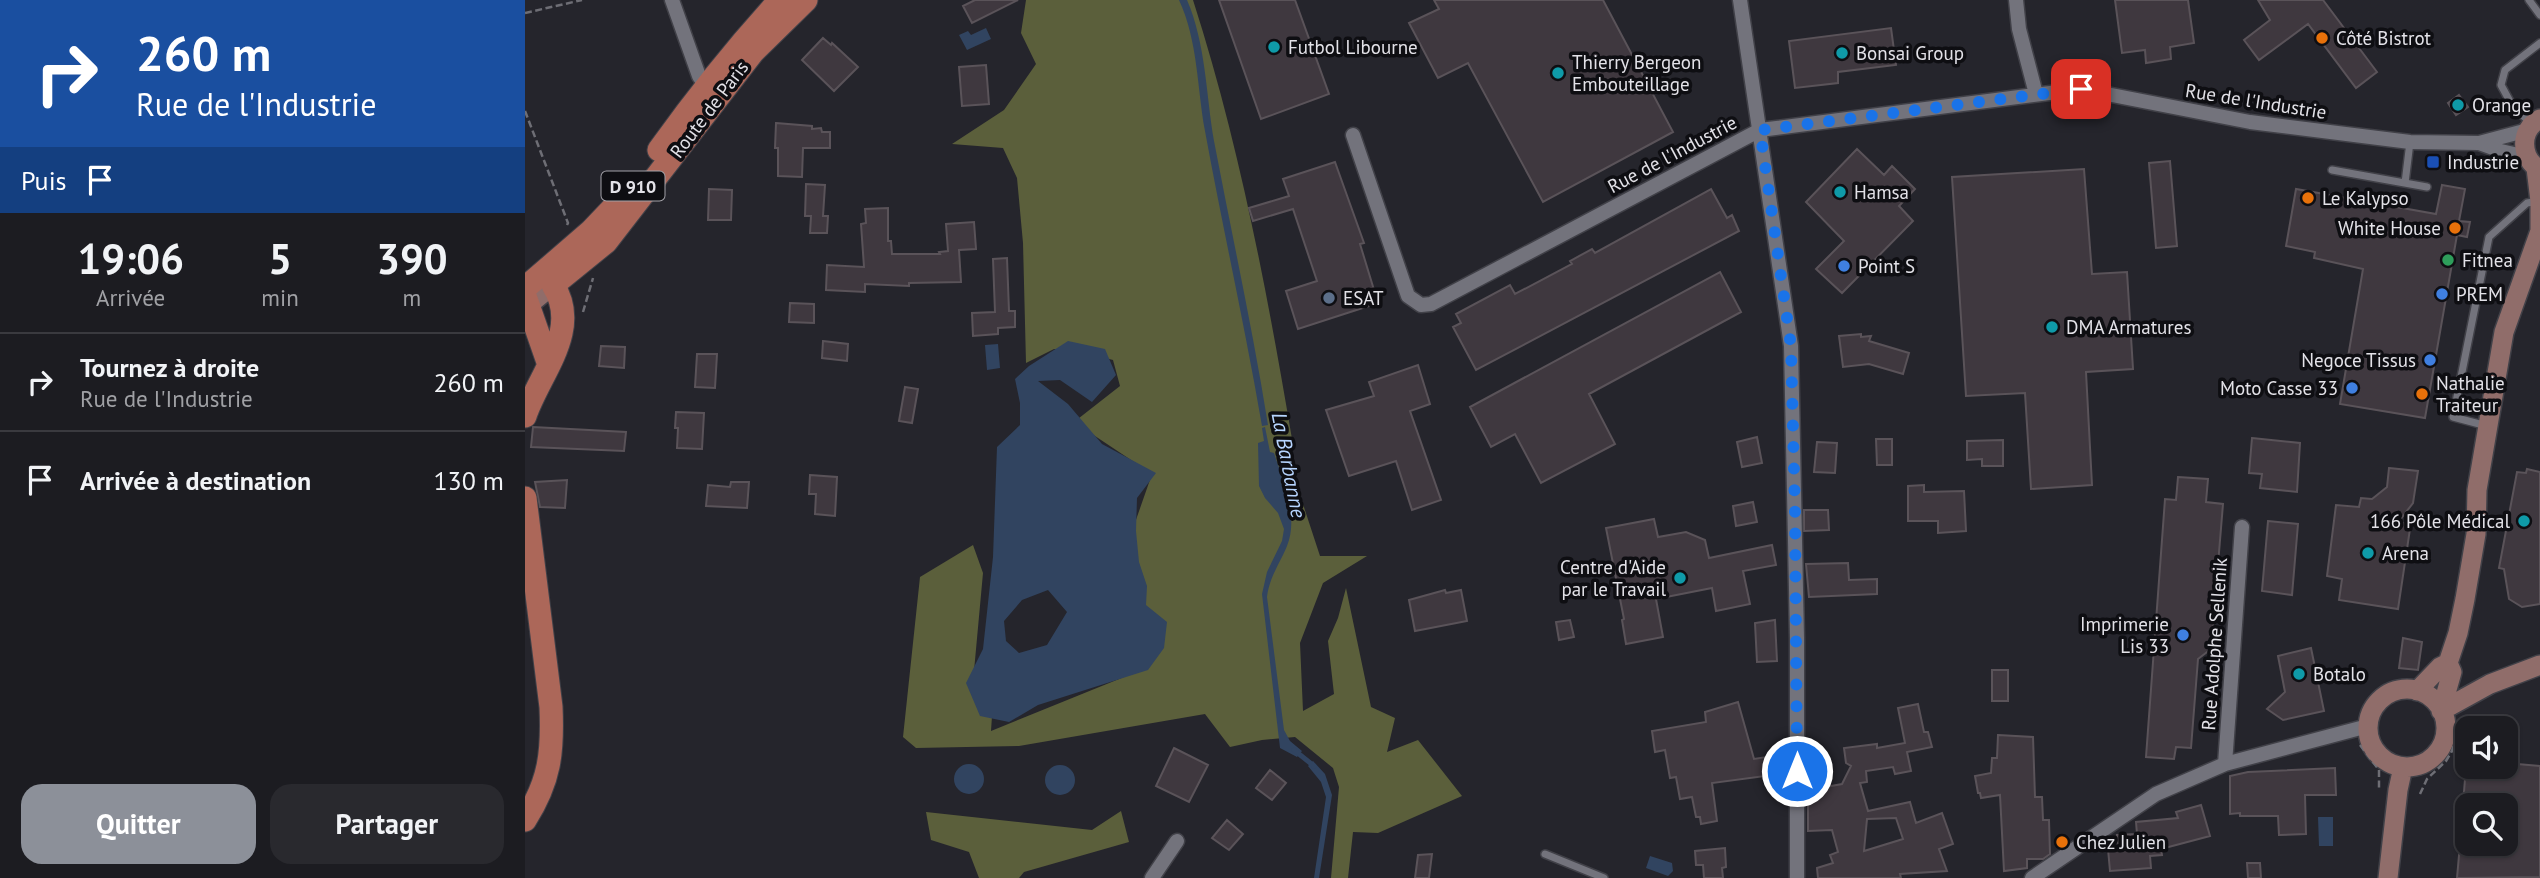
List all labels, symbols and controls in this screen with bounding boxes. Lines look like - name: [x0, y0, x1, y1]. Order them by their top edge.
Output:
- text: 260 m: [136, 21, 271, 85]
- place label: Côté Bistrot: [2336, 26, 2432, 50]
- icon: right: [21, 28, 112, 119]
- marker: Côté Bistrot: [2314, 30, 2330, 46]
- place label: Futbol Libourne: [1288, 35, 1418, 59]
- marker: Futbol Libourne: [1266, 39, 1282, 55]
- place label: Bonsai Group: [1856, 41, 1964, 65]
- marker: Bonsai Group: [1834, 45, 1850, 61]
- place label: Thierry Bergeon Embouteillage: [1572, 50, 1701, 96]
- street label: Route de Paris: [665, 56, 753, 162]
- pin: [2051, 59, 2111, 119]
- marker: Thierry Bergeon Embouteillage: [1550, 65, 1566, 81]
- icon: arrive: [2062, 70, 2100, 108]
- street label: Rue de l'Industrie: [2184, 78, 2328, 124]
- text: Rue de l'Industrie: [136, 83, 376, 125]
- place label: Orange: [2472, 93, 2531, 117]
- marker: Orange: [2450, 97, 2466, 113]
- street label: Rue de l'Industrie: [1603, 110, 1741, 198]
- place label: Industrie: [2447, 150, 2519, 174]
- marker: Industrie: [2425, 154, 2441, 170]
- icon: arrive: [81, 161, 119, 199]
- text: Puis: [21, 164, 67, 197]
- road number: D 910: [601, 172, 665, 201]
- place label: Hamsa: [1854, 180, 1909, 204]
- marker: Hamsa: [1832, 184, 1848, 200]
- place label: Le Kalypso: [2322, 186, 2409, 210]
- marker: Le Kalypso: [2300, 190, 2316, 206]
- place label: White House: [2338, 216, 2441, 240]
- marker: White House: [2447, 220, 2463, 236]
- text: 19:06: [77, 231, 184, 286]
- text: 5: [268, 231, 292, 286]
- text: 390: [376, 231, 448, 286]
- place label: Fitnea: [2462, 248, 2513, 272]
- marker: Fitnea: [2440, 252, 2456, 268]
- place label: Point S: [1858, 254, 1915, 278]
- marker: Point S: [1836, 258, 1852, 274]
- place label: PREM: [2456, 282, 2503, 306]
- text: Arrivée: [96, 283, 165, 312]
- text: min: [261, 283, 299, 312]
- text: m: [403, 283, 421, 312]
- place label: ESAT: [1343, 286, 1384, 310]
- marker: PREM: [2434, 286, 2450, 302]
- marker: ESAT: [1321, 290, 1337, 306]
- place label: DMA Armatures: [2066, 315, 2191, 339]
- marker: DMA Armatures: [2044, 319, 2060, 335]
- place label: Negoce Tissus: [2301, 348, 2416, 372]
- text: Tournez à droite: [80, 351, 259, 384]
- marker: Negoce Tissus: [2422, 352, 2438, 368]
- icon: right: [21, 363, 59, 401]
- text: 260 m: [433, 366, 504, 399]
- place label: Nathalie Traiteur: [2436, 371, 2505, 417]
- place label: Moto Casse 33: [2220, 376, 2338, 400]
- marker: Moto Casse 33: [2344, 380, 2360, 396]
- text: Rue de l'Industrie: [80, 384, 253, 413]
- marker: Nathalie Traiteur: [2414, 386, 2430, 402]
- water label: La Barbanne: [1266, 410, 1313, 520]
- icon: arrive: [21, 461, 59, 499]
- text: Arrivée à destination: [80, 464, 311, 497]
- text: 130 m: [433, 464, 504, 497]
- place label: 166 Pôle Médical: [2370, 509, 2510, 533]
- marker: 166 Pôle Médical: [2516, 513, 2532, 529]
- place label: Arena: [2382, 541, 2429, 565]
- marker: Arena: [2360, 545, 2376, 561]
- place label: Centre d'Aide par le Travail: [1560, 555, 1666, 601]
- street label: Rue Adolphe Sellenik: [2196, 557, 2232, 731]
- marker: Centre d'Aide par le Travail: [1672, 570, 1688, 586]
- place label: Imprimerie Lis 33: [2080, 612, 2169, 658]
- marker: Imprimerie Lis 33: [2175, 627, 2191, 643]
- place label: Botalo: [2313, 662, 2366, 686]
- marker: Botalo: [2291, 666, 2307, 682]
- map controls: [2455, 716, 2518, 856]
- button: sound: [2455, 716, 2518, 779]
- position arrow: [1760, 734, 1834, 808]
- button: Quitter: [21, 784, 256, 864]
- button: Partager: [270, 784, 504, 864]
- button: search: [2455, 793, 2518, 856]
- place label: Chez Julien: [2076, 830, 2166, 854]
- marker: Chez Julien: [2054, 834, 2070, 850]

